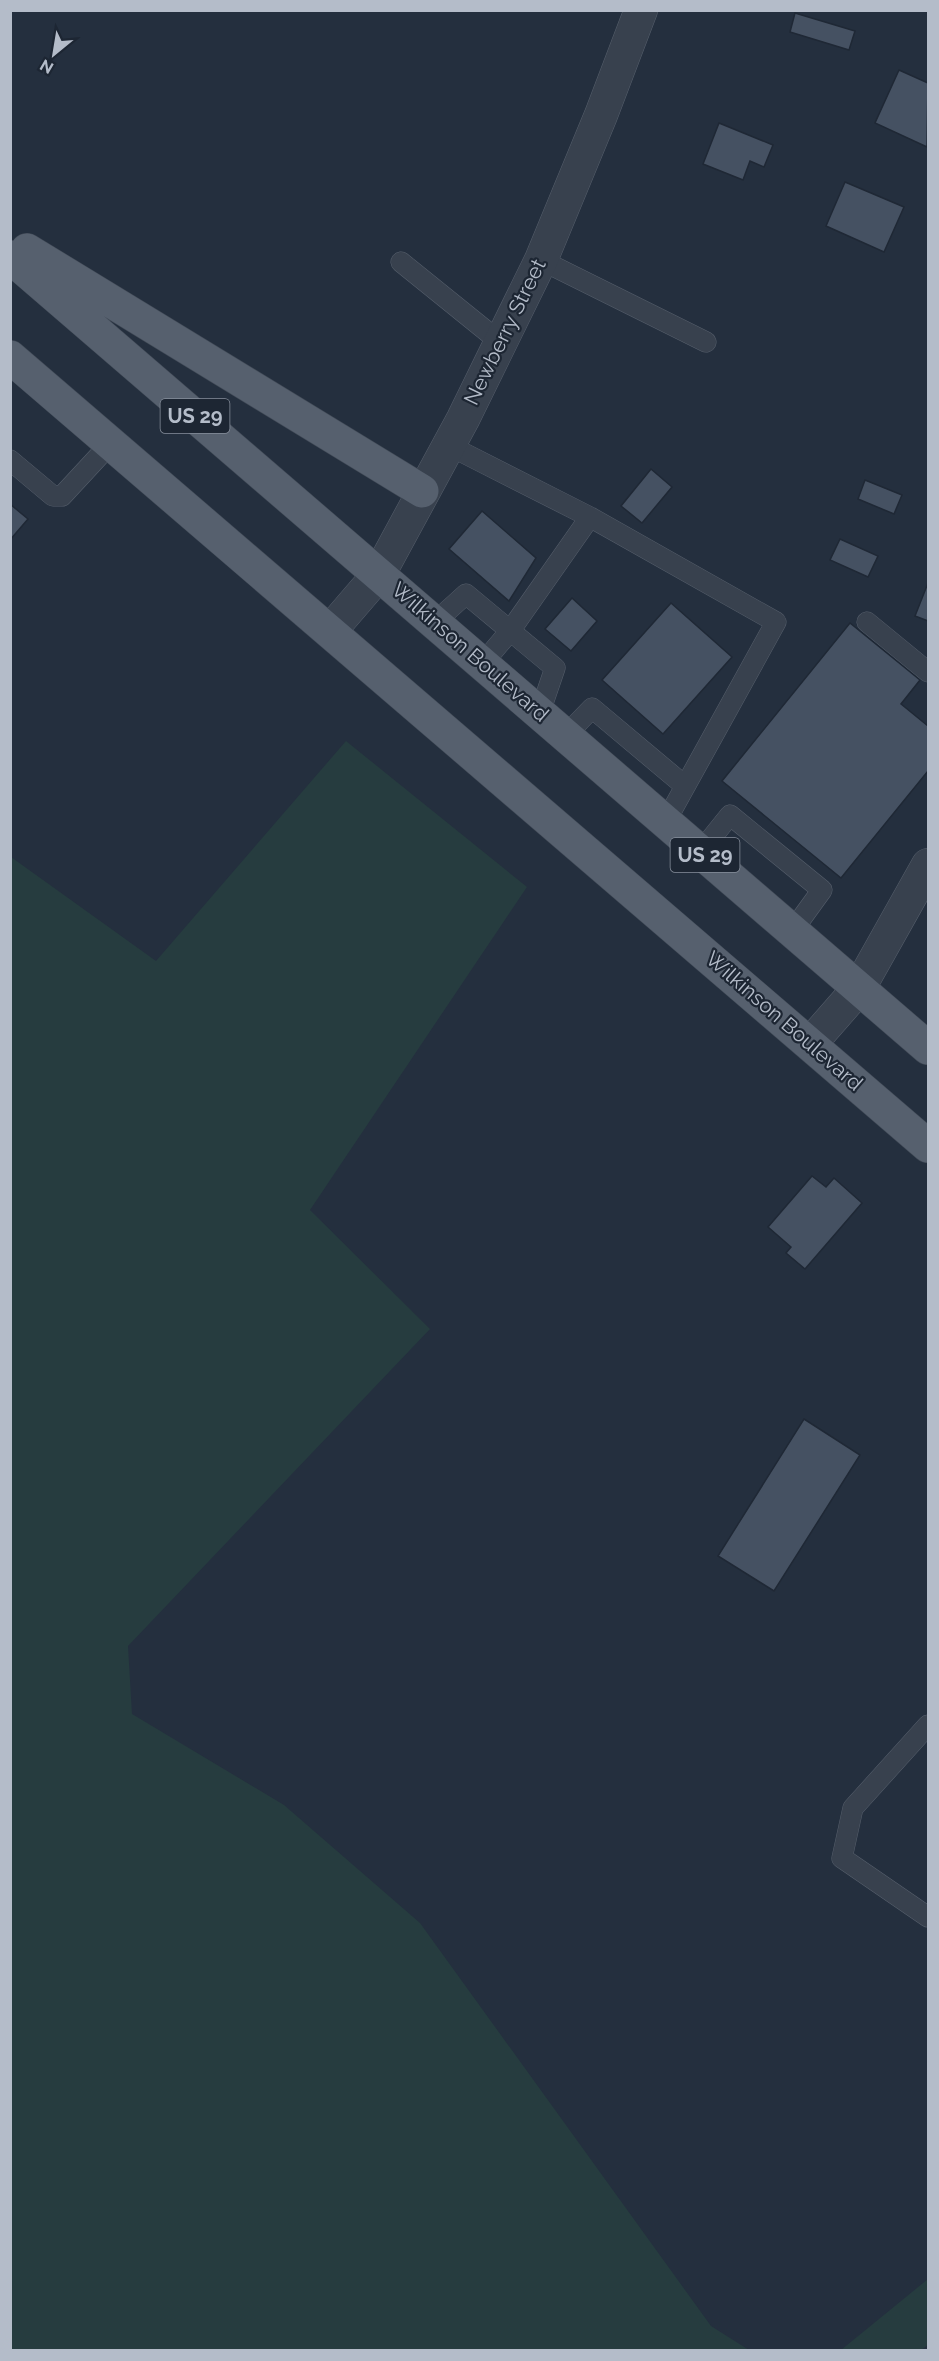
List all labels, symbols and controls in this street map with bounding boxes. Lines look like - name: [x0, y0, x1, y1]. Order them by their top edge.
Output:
- north arrow: [24, 24, 84, 84]
- text: N: [37, 55, 57, 78]
- street label: Newberry Street: [458, 255, 551, 409]
- road number: US 29: [160, 399, 230, 433]
- street label: Wilkinson Boulevard: [387, 577, 554, 727]
- road number: US 29: [670, 838, 740, 872]
- street label: Wilkinson Boulevard: [701, 946, 868, 1096]

